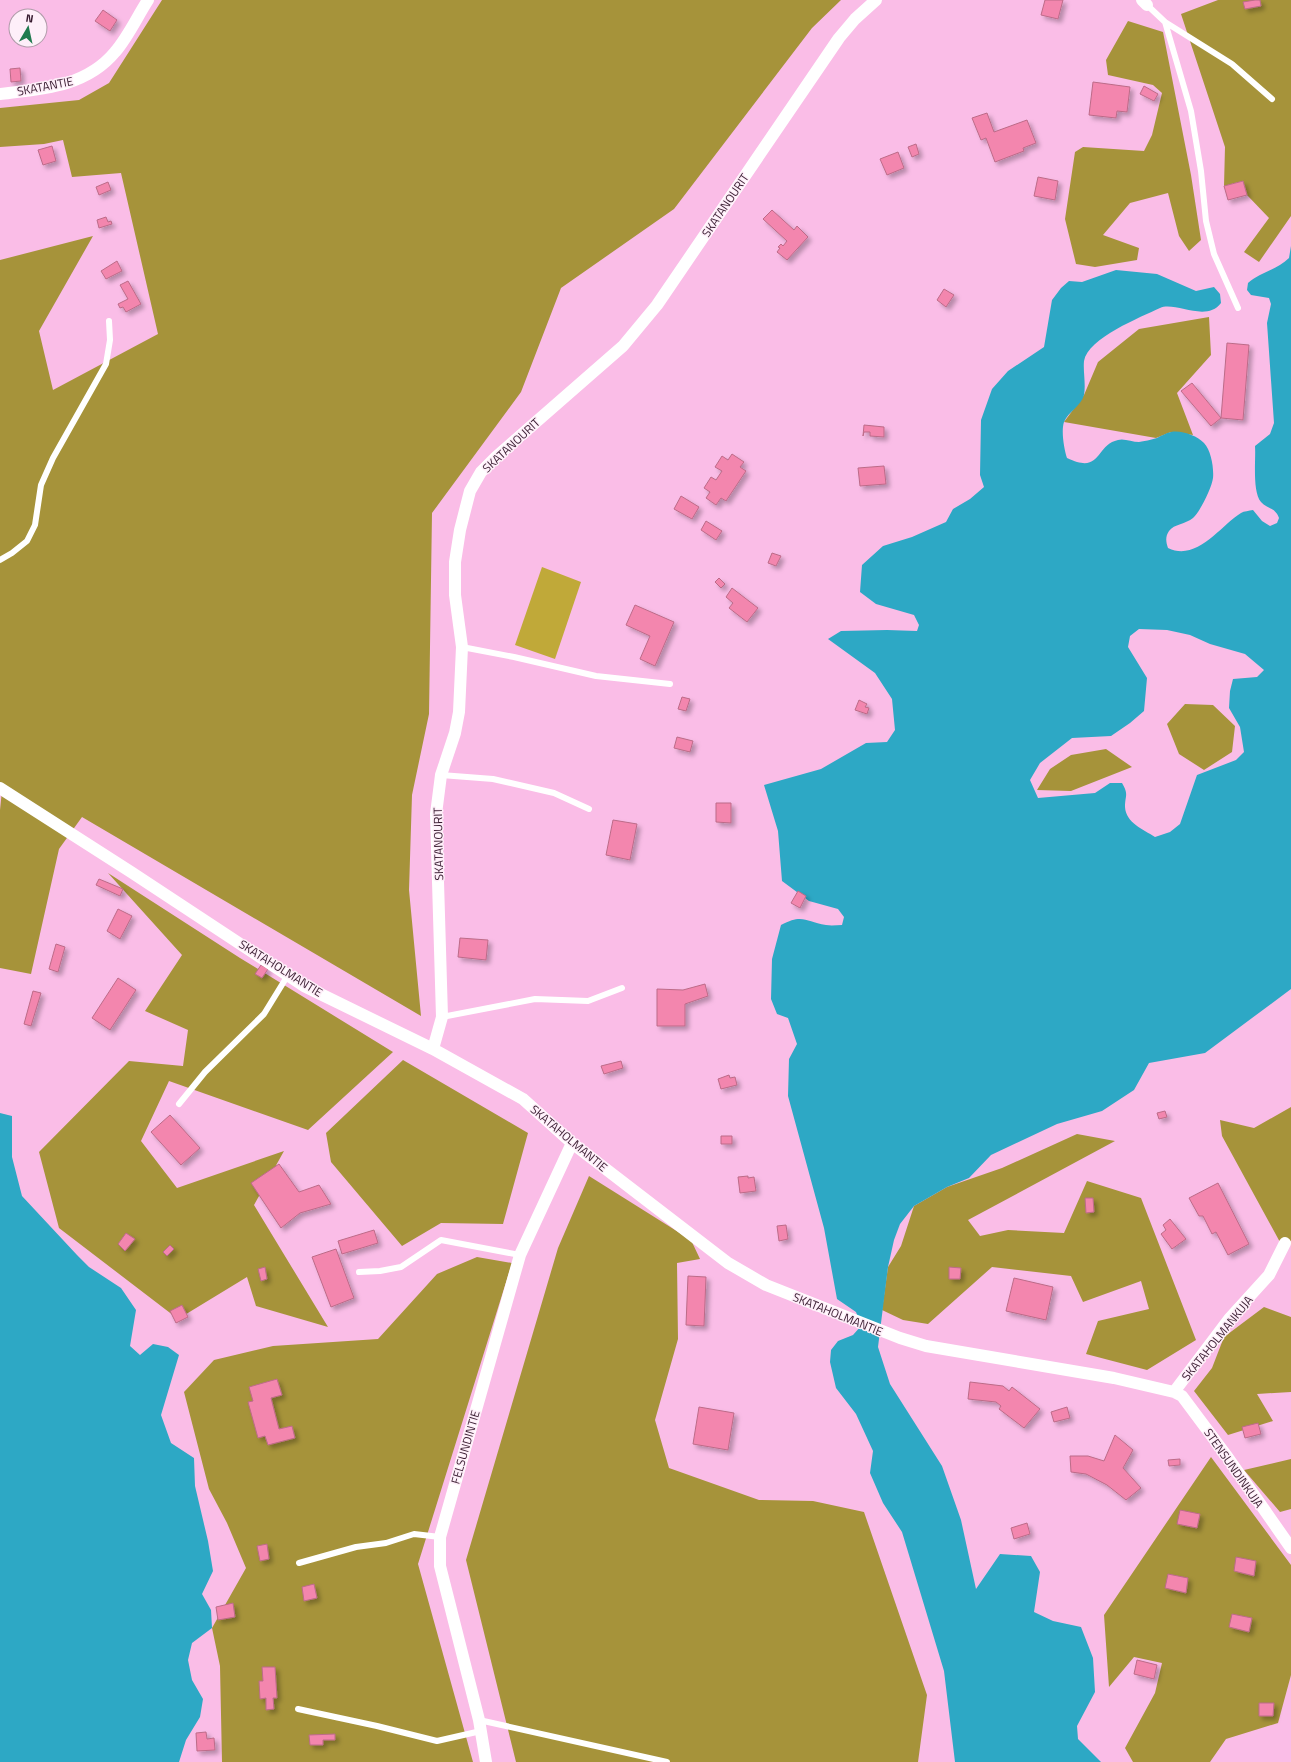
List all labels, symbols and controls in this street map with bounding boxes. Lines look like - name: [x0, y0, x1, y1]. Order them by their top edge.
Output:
- north arrow: [8, 8, 48, 48]
- text: N: [25, 10, 35, 27]
- street label: SKATANTIE: [15, 71, 75, 101]
- street label: SKATANOURIT: [697, 169, 754, 241]
- street label: SKATANOURIT: [478, 413, 545, 477]
- street label: SKATANOURIT: [428, 807, 448, 881]
- street label: SKATAHOLMANTIE: [235, 935, 327, 1002]
- street label: SKATAHOLMANTIE: [526, 1100, 612, 1176]
- street label: SKATAHOLMANTIE: [790, 1287, 886, 1341]
- street label: SKATAHOLMANKUJA: [1177, 1291, 1257, 1385]
- street label: FELSUNDINTIE: [445, 1408, 485, 1486]
- street label: STENSUNDINKUJA: [1199, 1424, 1269, 1512]

